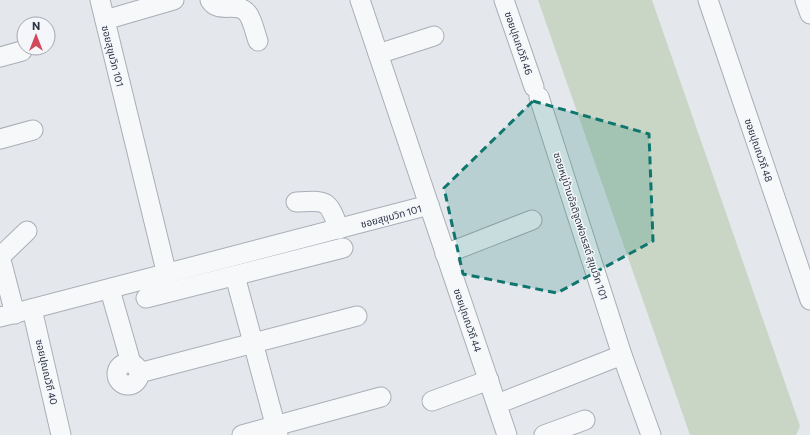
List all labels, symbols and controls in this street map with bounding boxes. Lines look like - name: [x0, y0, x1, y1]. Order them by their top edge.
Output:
- street label: ซอยปุณณวิถี 46: [502, 10, 535, 77]
- north arrow: [16, 16, 56, 56]
- text: N: [32, 19, 40, 32]
- street label: ซอยสุขุมวิท 101: [99, 24, 126, 88]
- street label: ซอยปุณณวิถี 48: [742, 117, 775, 184]
- street label: ซอยหมู่บ้านอัลติจูดฟอเรสต์ สุขุมวิท 101: [550, 151, 611, 302]
- street label: ซอยสุขุมวิท 101: [359, 202, 423, 231]
- street label: ซอยปุณณวิถี 44: [451, 287, 484, 354]
- street label: ซอยปุณณวิถี 40: [33, 338, 60, 406]

